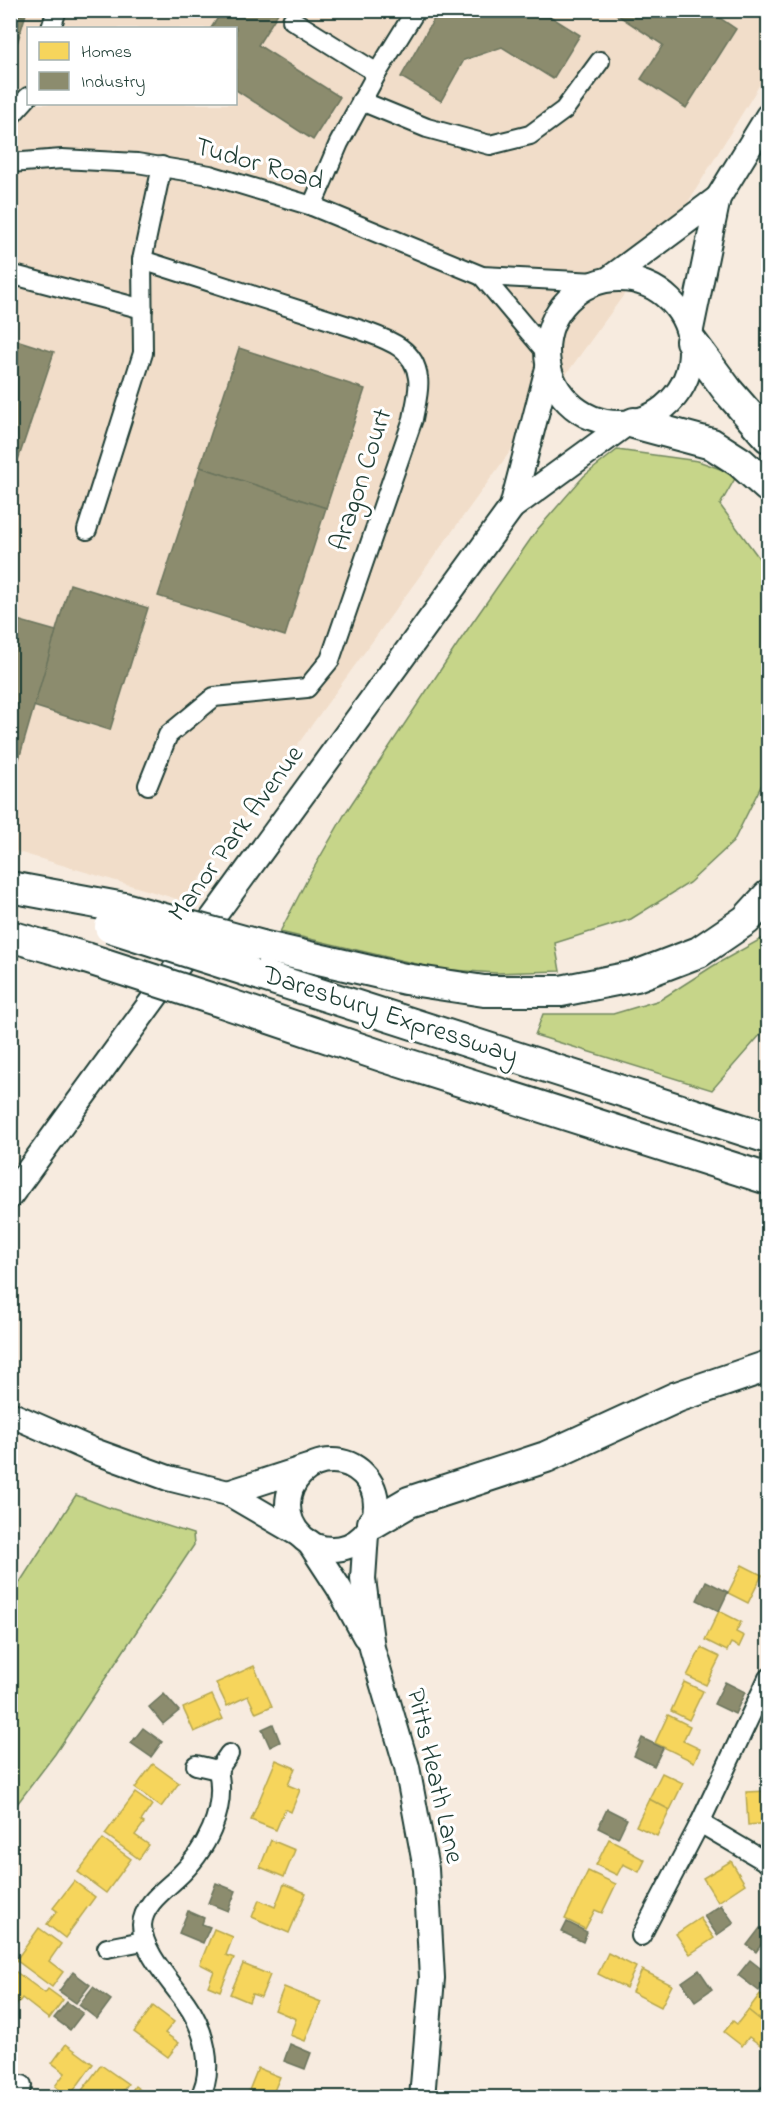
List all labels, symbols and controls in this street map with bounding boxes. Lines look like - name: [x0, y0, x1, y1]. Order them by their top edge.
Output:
- legend: [27, 27, 237, 105]
- text: Homes: [81, 40, 132, 66]
- text: Industry: [81, 70, 145, 96]
- street label: Tudor Road: [190, 128, 328, 202]
- street label: Aragon Court: [321, 404, 403, 556]
- street label: Manor Park Avenue: [160, 737, 315, 930]
- street label: Daresbury Expressway: [256, 956, 523, 1076]
- street label: Pitts Heath Lane: [395, 1685, 473, 1868]

